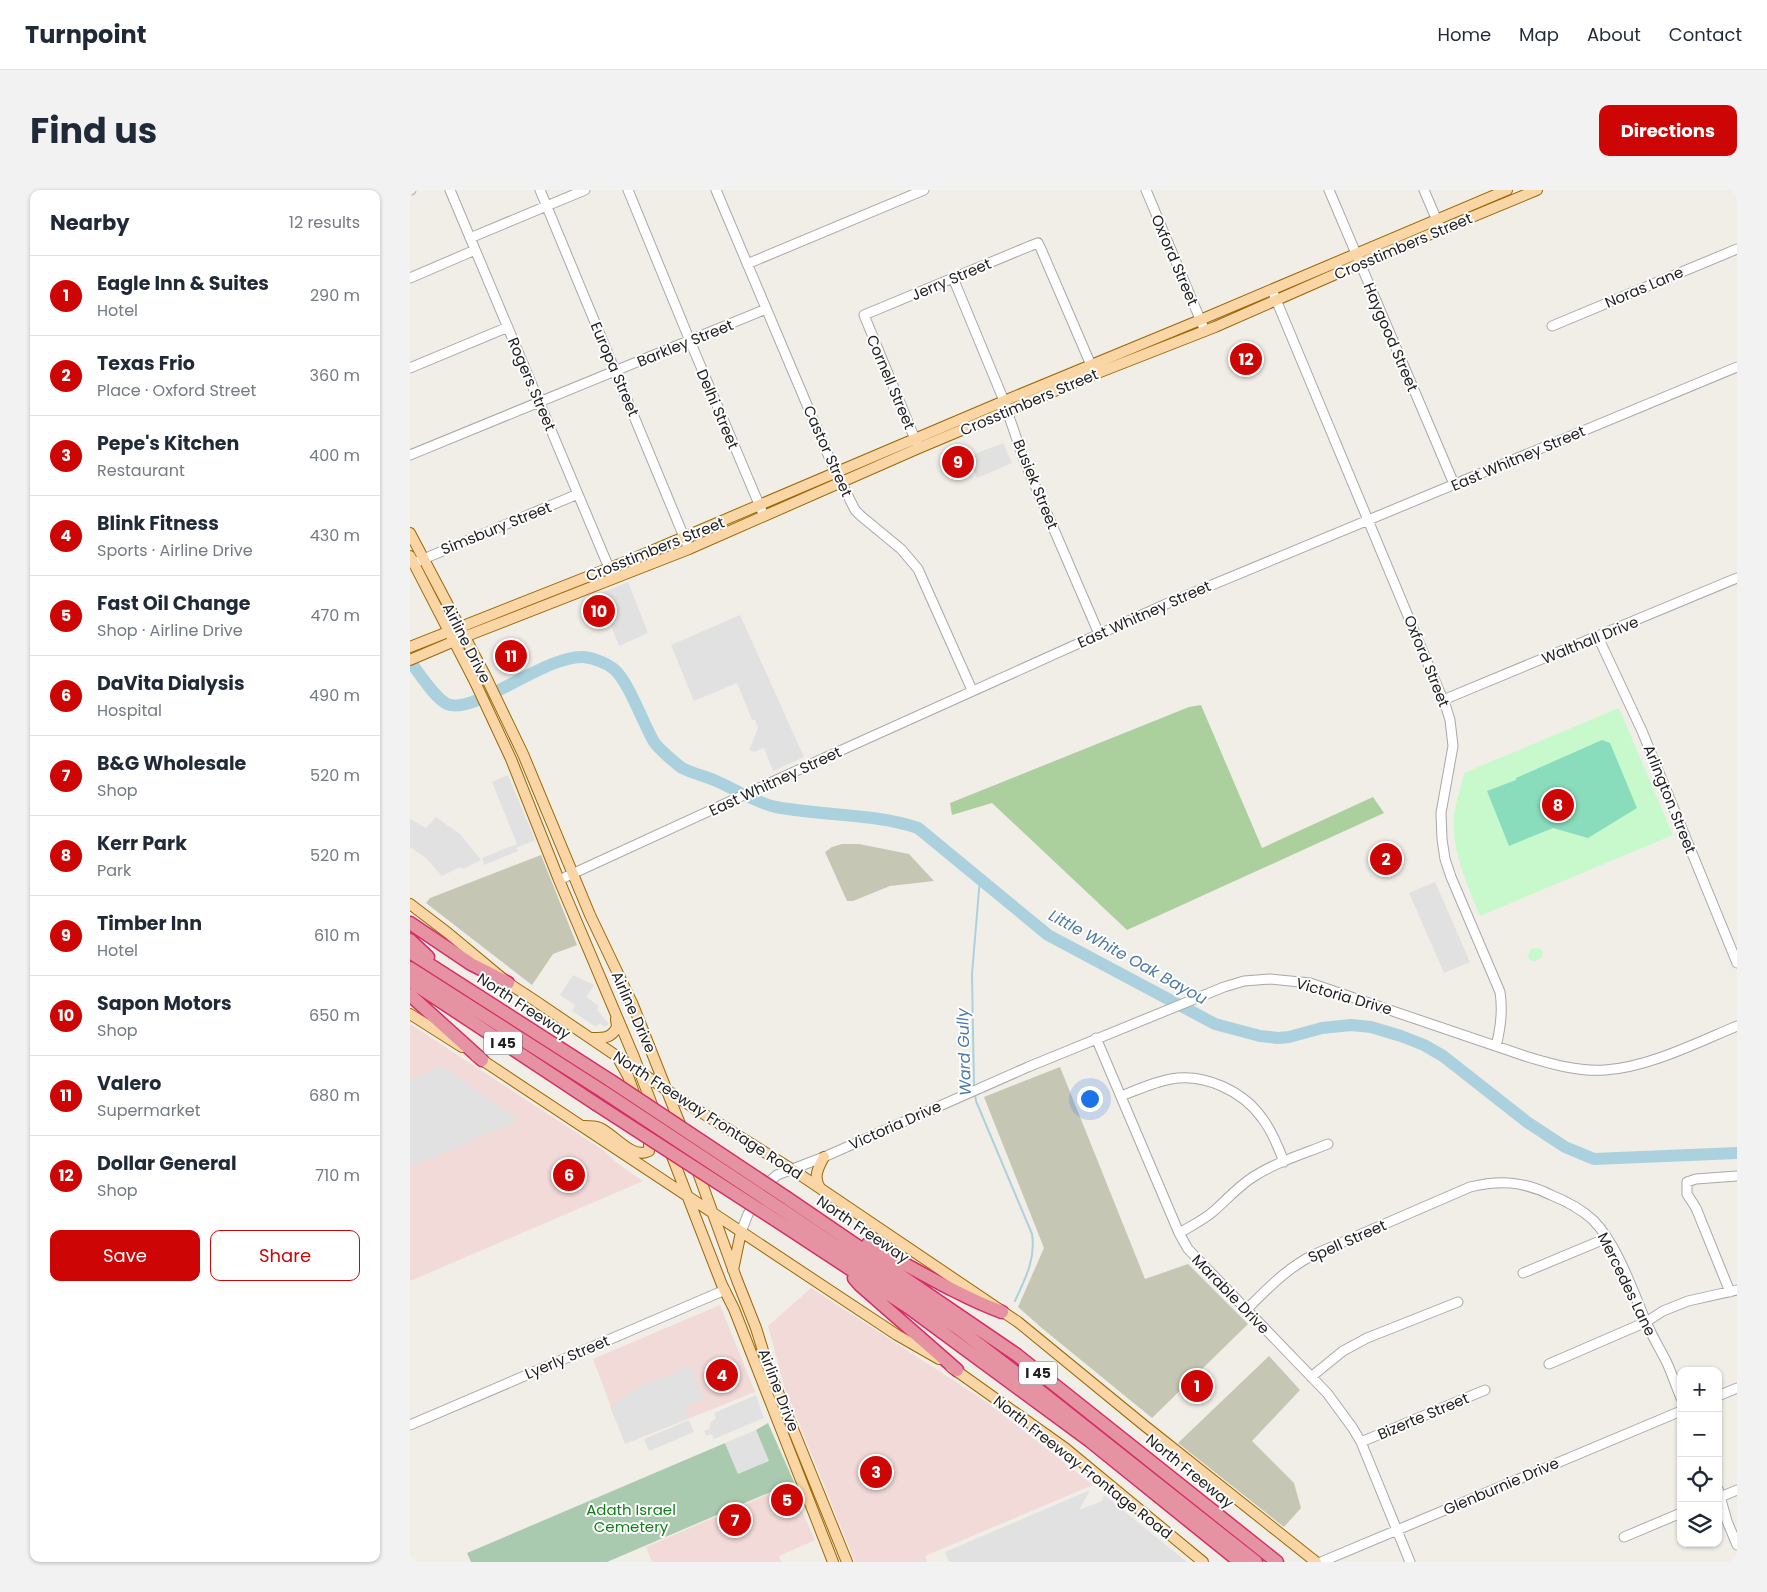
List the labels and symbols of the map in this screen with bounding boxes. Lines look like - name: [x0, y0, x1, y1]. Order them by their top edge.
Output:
- street label: Crosstimbers Street: [1331, 207, 1475, 285]
- street label: Oxford Street: [1146, 211, 1204, 309]
- street label: Jerry Street: [908, 253, 994, 305]
- street label: Noras Lane: [1602, 261, 1686, 313]
- street label: Haygood Street: [1359, 279, 1423, 395]
- street label: Barkley Street: [634, 314, 736, 372]
- street label: Europa Street: [586, 319, 644, 419]
- street label: Cornell Street: [862, 331, 920, 433]
- street label: Rogers Street: [503, 334, 561, 434]
- pin: 12: [1230, 340, 1262, 378]
- street label: Crosstimbers Street: [957, 363, 1101, 441]
- street label: Delhi Street: [692, 366, 744, 452]
- street label: Castor Street: [798, 402, 858, 500]
- street label: East Whitney Street: [1448, 420, 1588, 496]
- street label: Busiek Street: [1008, 436, 1064, 532]
- pin: 9: [942, 443, 974, 481]
- street label: Simsbury Street: [438, 496, 554, 560]
- street label: Crosstimbers Street: [583, 512, 727, 586]
- street label: East Whitney Street: [1074, 575, 1214, 653]
- pin: 10: [583, 592, 615, 630]
- street label: Airline Drive: [438, 599, 496, 687]
- street label: Walthall Drive: [1538, 611, 1642, 669]
- street label: Oxford Street: [1399, 612, 1455, 710]
- pin: 11: [495, 637, 527, 675]
- street label: East Whitney Street: [705, 741, 845, 821]
- street label: Arlington Street: [1639, 742, 1701, 856]
- pin: 8: [1542, 786, 1574, 824]
- pin: 2: [1370, 840, 1402, 878]
- water label: Little White Oak Bayou: [1045, 904, 1211, 1010]
- street label: North Freeway: [473, 968, 575, 1044]
- street label: Airline Drive: [607, 968, 661, 1056]
- street label: Victoria Drive: [1294, 972, 1394, 1020]
- water label: Ward Gully: [951, 1007, 977, 1096]
- road number: I 45: [484, 1031, 522, 1054]
- street label: North Freeway Frontage Road: [609, 1046, 807, 1184]
- your location: [1077, 1086, 1103, 1112]
- street label: Victoria Drive: [845, 1095, 945, 1155]
- pin: 6: [553, 1156, 585, 1194]
- street label: North Freeway: [813, 1190, 914, 1268]
- street label: Spell Street: [1305, 1214, 1389, 1268]
- street label: Mercedes Lane: [1593, 1229, 1661, 1339]
- street label: Marable Drive: [1187, 1249, 1275, 1339]
- street label: Lyerly Street: [522, 1330, 612, 1384]
- street label: Airline Drive: [754, 1345, 804, 1435]
- pin: 4: [706, 1356, 738, 1394]
- road number: I 45: [1019, 1362, 1057, 1384]
- pin: 1: [1181, 1367, 1213, 1405]
- street label: Bizerte Street: [1374, 1387, 1472, 1445]
- street label: North Freeway Frontage Road: [989, 1390, 1177, 1544]
- street label: North Freeway: [1142, 1429, 1239, 1513]
- street label: Glenburnie Drive: [1440, 1452, 1562, 1520]
- pin: 3: [860, 1453, 892, 1491]
- pin: 5: [771, 1481, 803, 1519]
- park label: Adath Israel Cemetery: [586, 1499, 676, 1537]
- pin: 7: [719, 1501, 751, 1539]

